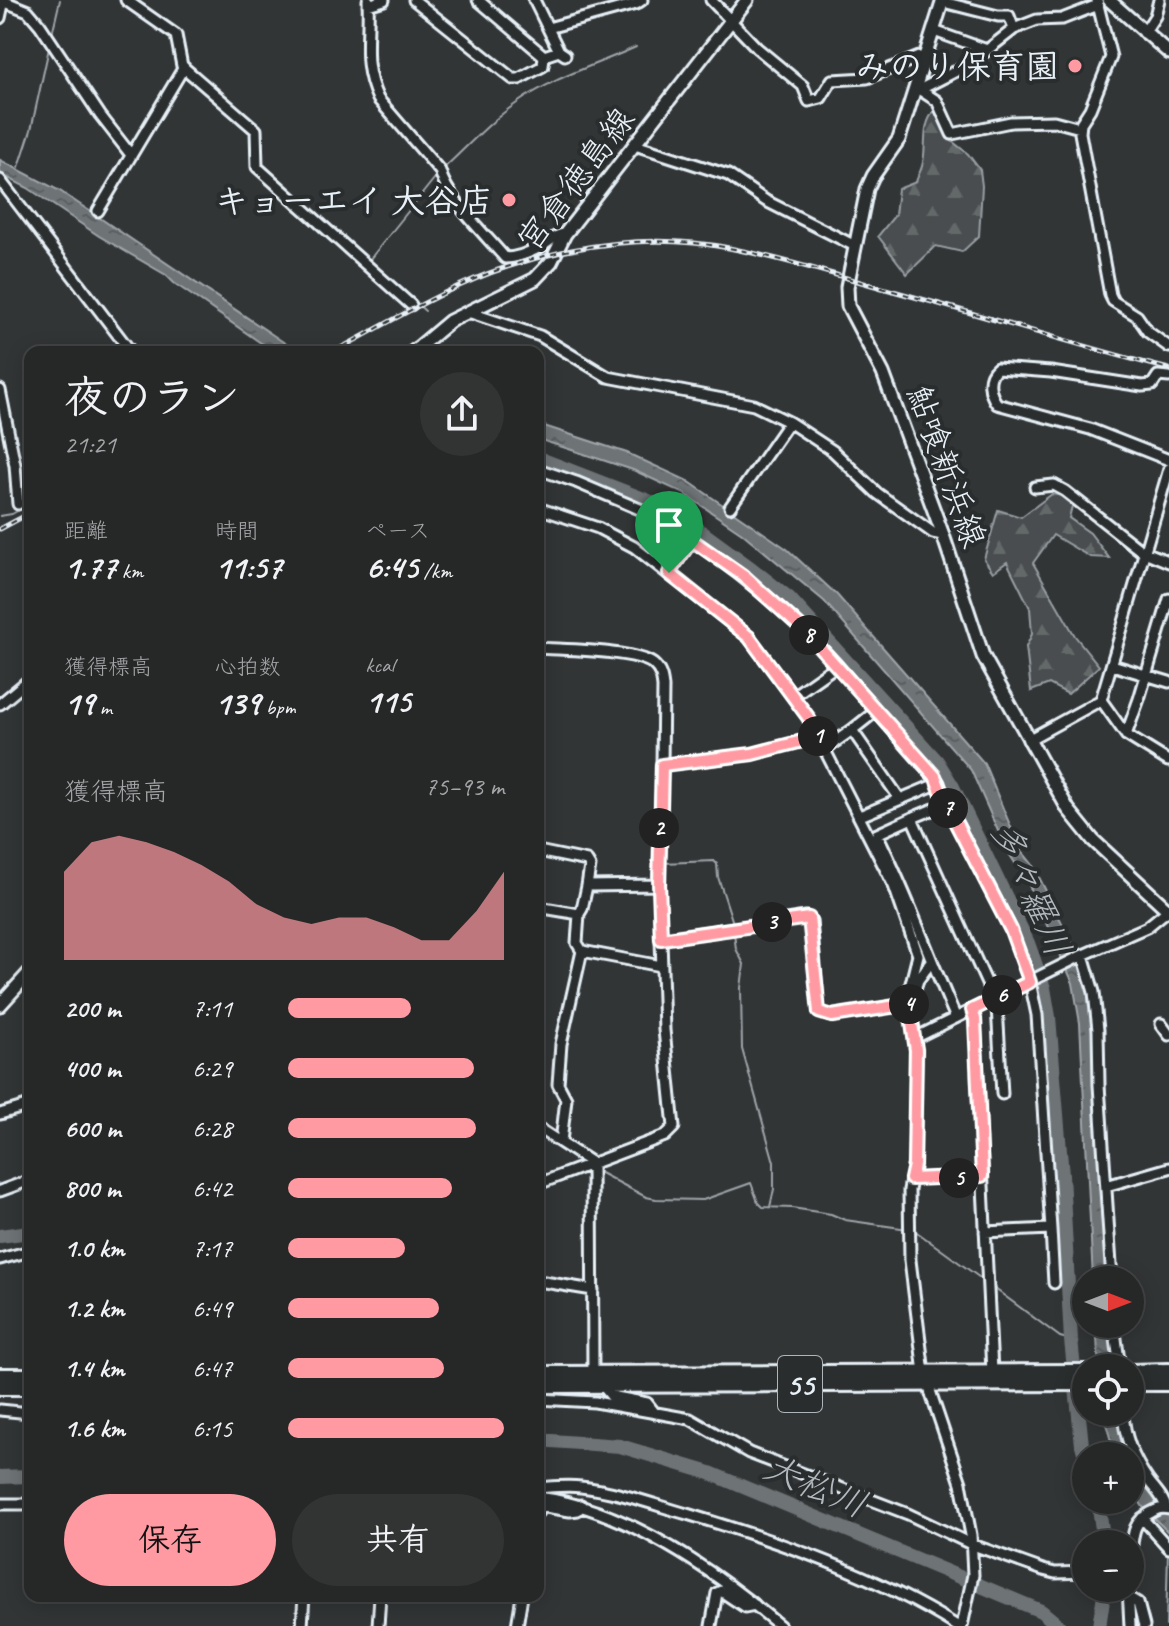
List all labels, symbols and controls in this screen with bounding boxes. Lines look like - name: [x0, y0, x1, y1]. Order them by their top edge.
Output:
- place label: みのり保育園: [855, 45, 1059, 88]
- marker: みのり保育園: [1066, 57, 1084, 75]
- street label: 宮倉徳島線: [507, 98, 644, 260]
- place label: キョーエイ 大谷店: [214, 179, 493, 222]
- marker: キョーエイ 大谷店: [500, 191, 518, 209]
- text: 夜のラン: [64, 370, 240, 425]
- button: share: [420, 372, 504, 456]
- street label: 鮎喰新浜線: [897, 379, 996, 553]
- text: 21:21: [64, 428, 116, 461]
- pin: [635, 491, 703, 573]
- icon: arrive: [647, 503, 691, 547]
- text: 距離: [64, 517, 108, 545]
- text: 時間: [215, 517, 259, 545]
- text: ペース: [365, 517, 430, 545]
- text: 1.77: [64, 545, 116, 588]
- text: 11:57: [215, 545, 282, 588]
- text: 6:45: [365, 545, 418, 588]
- text: km: [116, 557, 143, 585]
- text: /km: [418, 557, 452, 585]
- pin: 8: [789, 615, 829, 655]
- text: 8: [804, 621, 814, 649]
- text: kcal: [365, 651, 394, 679]
- text: 獲得標高: [64, 653, 152, 681]
- text: 心拍数: [215, 653, 281, 681]
- text: 115: [365, 679, 411, 722]
- text: 19: [64, 681, 94, 724]
- text: 139: [215, 681, 260, 724]
- text: m: [94, 693, 112, 721]
- text: bpm: [260, 693, 296, 721]
- pin: 1: [798, 716, 838, 756]
- text: 1: [813, 722, 823, 750]
- text: 75–93 m: [425, 770, 504, 803]
- text: 獲得標高: [64, 775, 168, 808]
- pin: 7: [928, 788, 968, 828]
- text: 7: [943, 794, 953, 822]
- pin: 2: [639, 808, 679, 848]
- water label: 多々羅川: [981, 813, 1081, 964]
- text: 2: [654, 814, 664, 842]
- pin: 3: [752, 902, 792, 942]
- text: 3: [767, 908, 777, 936]
- pin: 6: [982, 975, 1022, 1015]
- text: 6: [997, 981, 1007, 1009]
- pin: 4: [889, 984, 929, 1024]
- text: 4: [904, 990, 914, 1018]
- text: 200 m: [64, 992, 120, 1025]
- text: 7:11: [192, 992, 232, 1025]
- text: 400 m: [64, 1052, 120, 1085]
- text: 6:29: [192, 1052, 232, 1085]
- text: 600 m: [64, 1112, 121, 1145]
- text: 6:28: [192, 1112, 232, 1145]
- pin: 5: [939, 1158, 979, 1198]
- text: 5: [954, 1164, 964, 1192]
- text: 800 m: [64, 1172, 120, 1205]
- text: 6:42: [192, 1172, 232, 1205]
- text: 1.0 km: [64, 1232, 124, 1265]
- text: 7:17: [192, 1232, 232, 1265]
- north arrow: [1072, 1266, 1144, 1338]
- map controls: [1072, 1266, 1144, 1602]
- text: 1.2 km: [64, 1292, 124, 1325]
- text: 6:49: [192, 1292, 232, 1325]
- text: 1.4 km: [64, 1352, 124, 1385]
- text: 6:47: [192, 1352, 232, 1385]
- button: locate: [1072, 1354, 1144, 1426]
- road number: 55: [778, 1356, 822, 1412]
- text: 1.6 km: [64, 1412, 125, 1445]
- text: 6:15: [192, 1412, 232, 1445]
- button: +: [1072, 1442, 1144, 1514]
- water label: 大松川: [757, 1444, 874, 1528]
- button: 保存: [64, 1494, 276, 1586]
- button: 共有: [292, 1494, 504, 1586]
- button: −: [1072, 1530, 1144, 1602]

